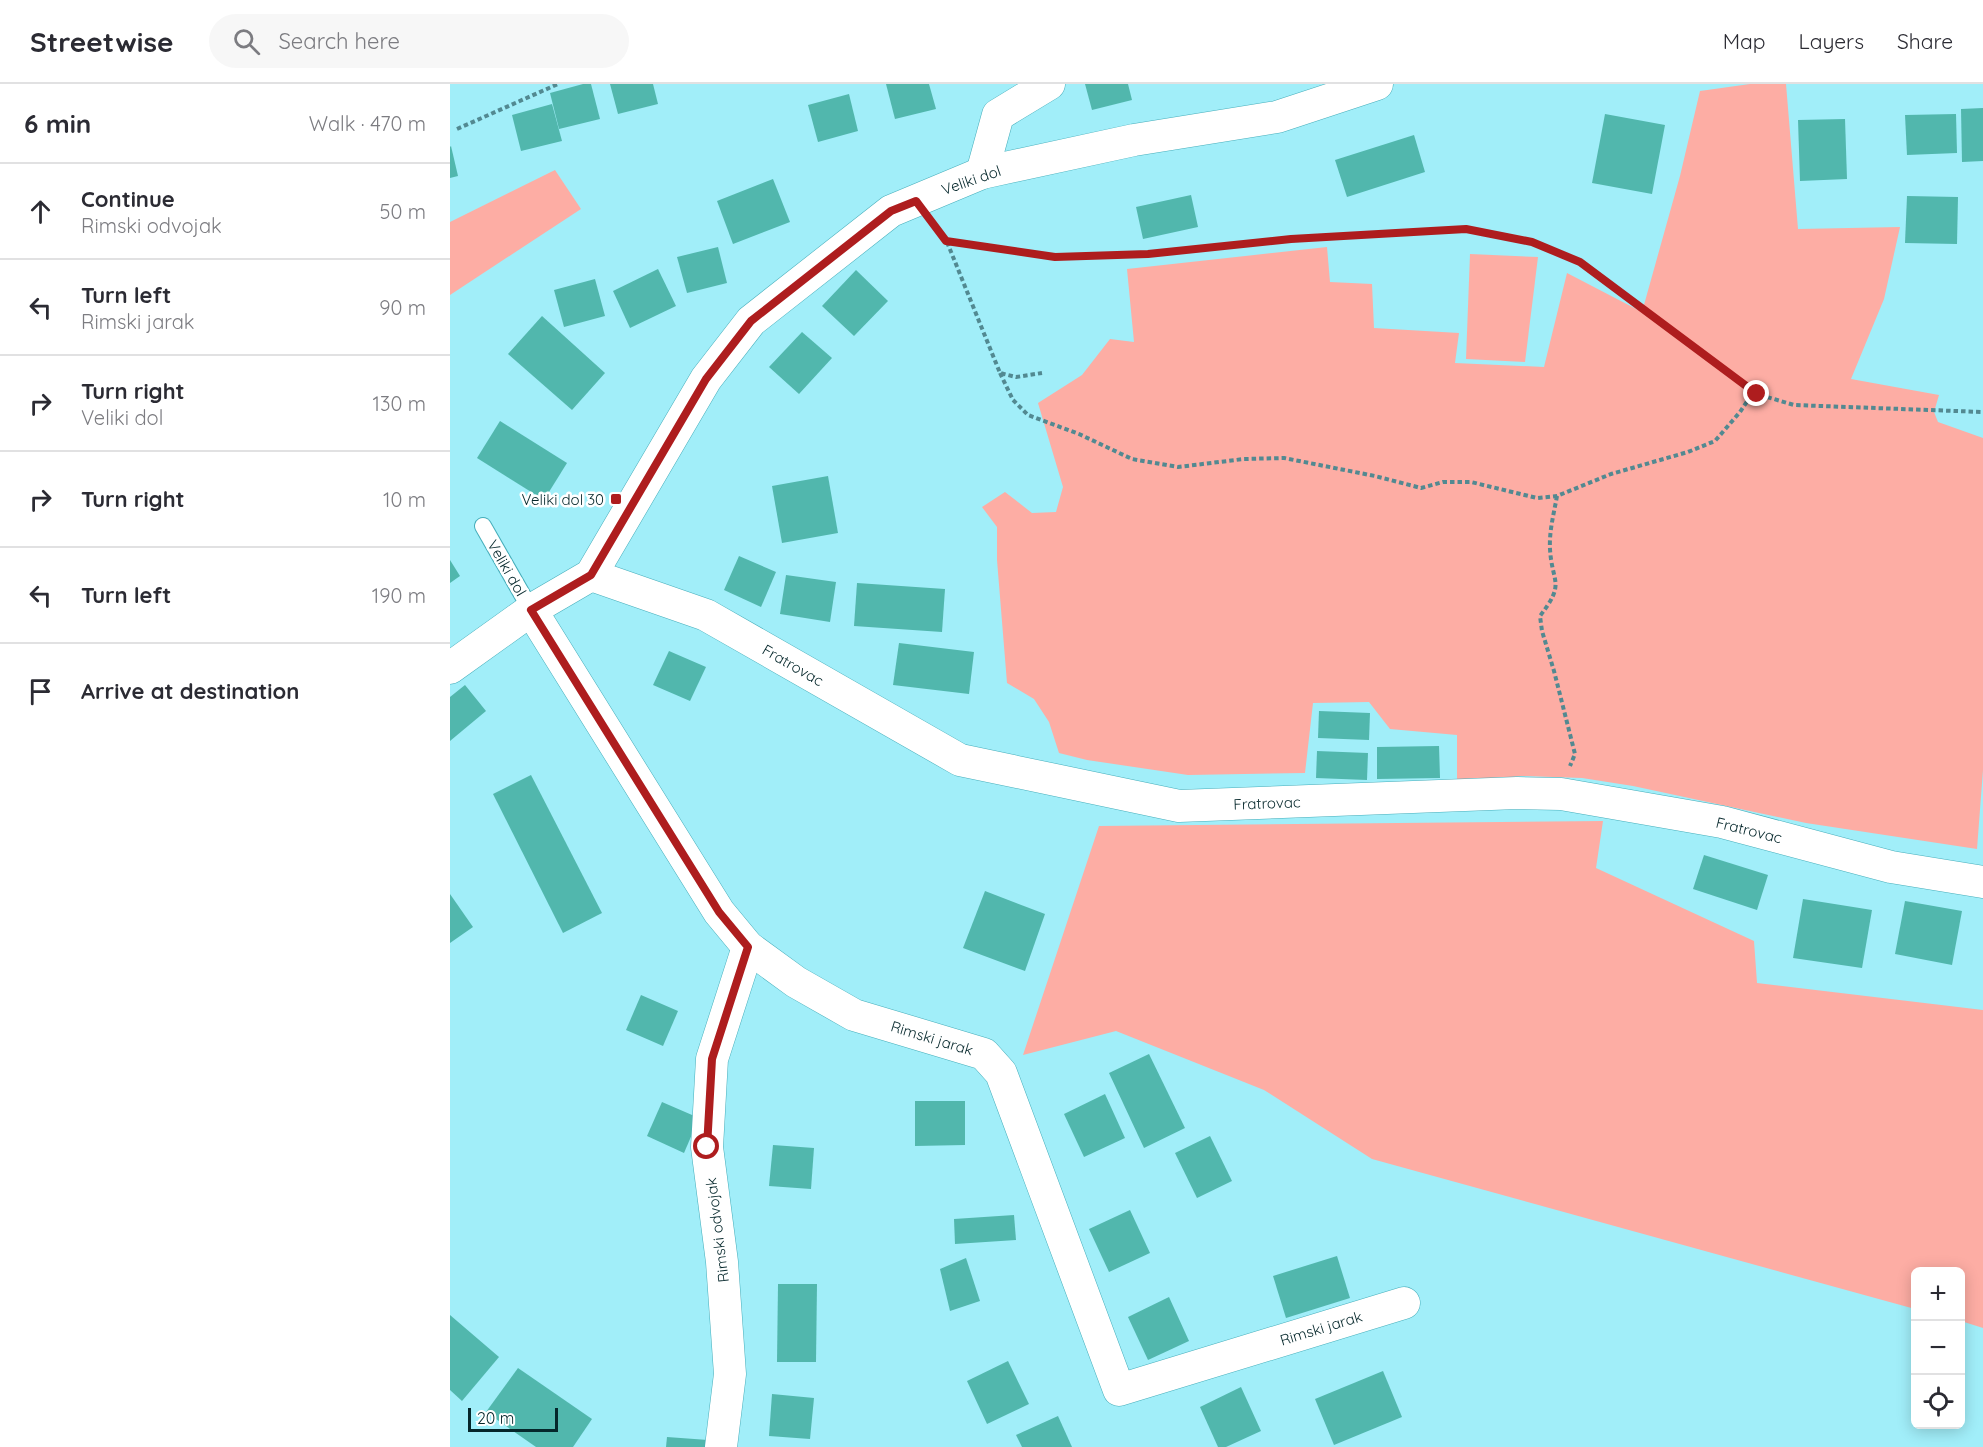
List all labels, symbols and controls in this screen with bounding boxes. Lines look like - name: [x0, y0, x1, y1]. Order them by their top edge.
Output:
- search box: [209, 14, 629, 68]
- text: Streetwise: [30, 24, 173, 59]
- icon: search: [230, 25, 263, 58]
- text: Search here: [278, 27, 400, 55]
- text: Map: [1723, 28, 1766, 54]
- text: Layers: [1799, 28, 1864, 54]
- text: Share: [1897, 28, 1953, 54]
- text: 6 min: [24, 107, 91, 140]
- text: Walk · 470 m: [309, 111, 426, 136]
- street label: Veliki dol: [939, 161, 1003, 199]
- text: Continue: [81, 185, 175, 213]
- icon: ahead: [24, 195, 57, 228]
- text: 50 m: [380, 199, 426, 224]
- text: Rimski odvojak: [81, 213, 222, 238]
- text: Turn left: [81, 281, 171, 309]
- icon: left: [24, 291, 57, 324]
- text: 90 m: [379, 295, 426, 320]
- text: Rimski jarak: [81, 309, 195, 334]
- text: Turn right: [81, 377, 185, 405]
- route end: [1743, 380, 1769, 406]
- icon: right: [24, 387, 57, 420]
- text: 130 m: [373, 391, 426, 416]
- text: Veliki dol: [81, 405, 163, 430]
- icon: right: [24, 483, 57, 516]
- text: Turn right: [81, 485, 185, 513]
- text: 10 m: [383, 487, 426, 512]
- place label: Veliki dol 30: [521, 490, 604, 509]
- marker: Veliki dol 30: [609, 492, 623, 506]
- street label: Veliki dol: [483, 537, 531, 599]
- icon: left: [24, 579, 57, 612]
- text: Turn left: [81, 581, 171, 609]
- text: 190 m: [372, 583, 426, 608]
- street label: Fratrovac: [759, 640, 827, 690]
- icon: arrive: [24, 675, 57, 708]
- text: Arrive at destination: [81, 677, 299, 705]
- street label: Fratrovac: [1233, 792, 1301, 814]
- street label: Fratrovac: [1714, 813, 1784, 847]
- street label: Rimski jarak: [889, 1016, 975, 1060]
- route start: [693, 1133, 719, 1159]
- street label: Rimski odvojak: [701, 1176, 733, 1284]
- map controls: [1911, 1267, 1965, 1429]
- button: +: [1911, 1267, 1965, 1321]
- street label: Rimski jarak: [1278, 1306, 1364, 1350]
- button: −: [1911, 1321, 1965, 1375]
- button: locate: [1911, 1375, 1965, 1429]
- scale bar: [468, 1405, 558, 1432]
- text: 20 m: [477, 1408, 514, 1428]

